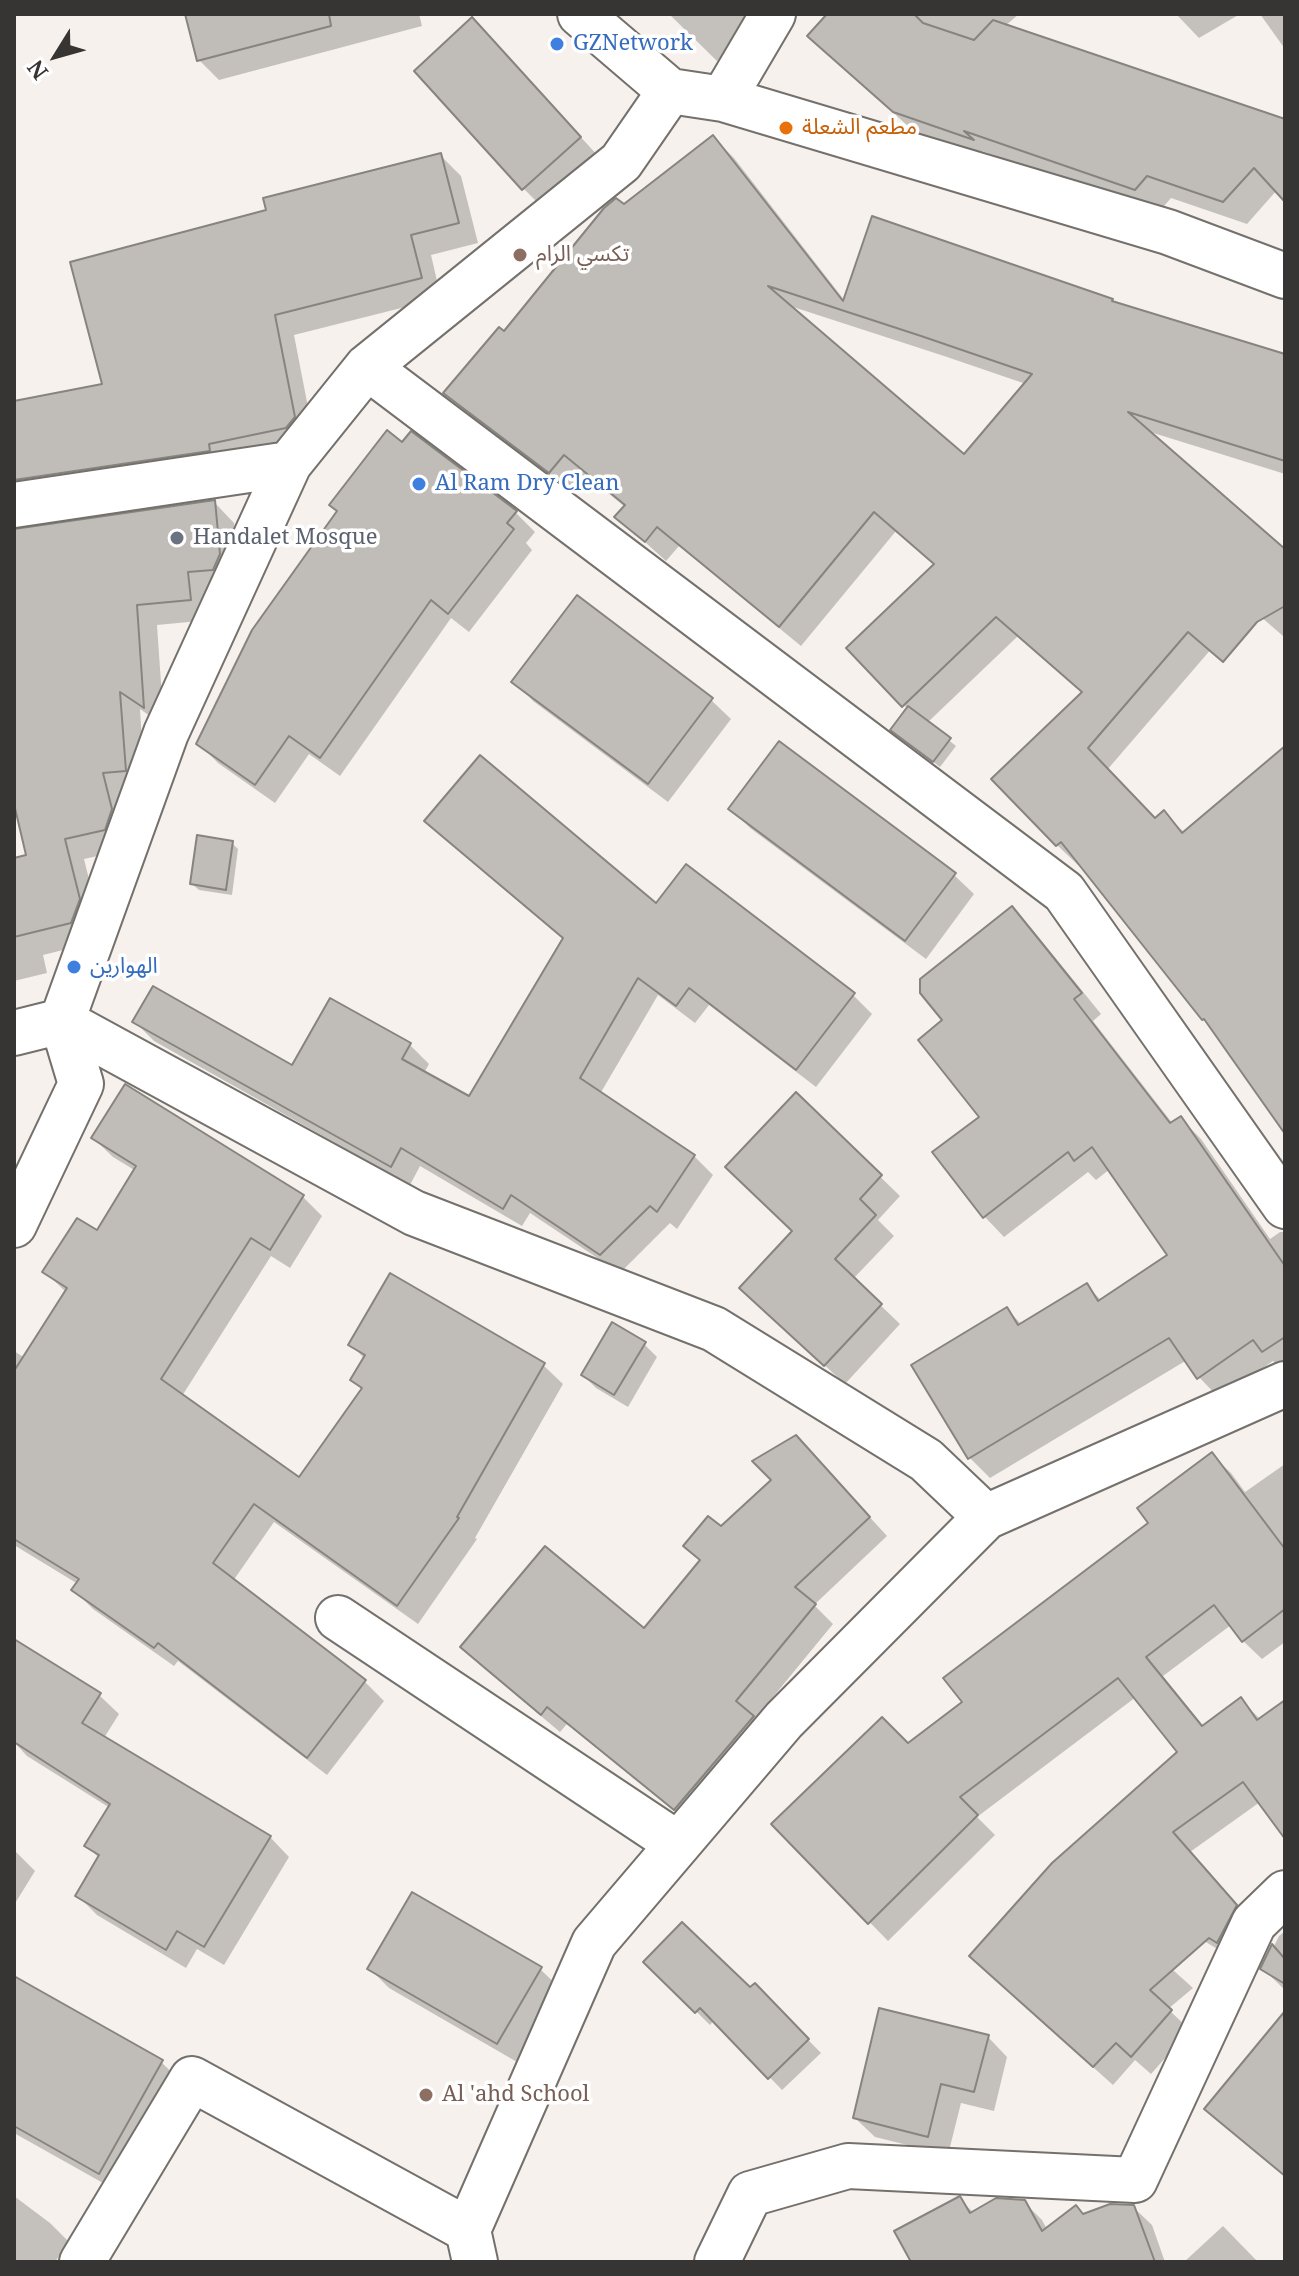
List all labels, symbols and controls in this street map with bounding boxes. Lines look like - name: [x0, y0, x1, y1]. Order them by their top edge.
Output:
- north arrow: [16, 16, 96, 96]
- place label: GZNetwork: [573, 31, 693, 57]
- marker: GZNetwork: [548, 35, 566, 53]
- text: N: [20, 54, 54, 86]
- place label: مطعم الشعلة: [802, 115, 917, 141]
- marker: مطعم الشعلة: [777, 119, 795, 137]
- place label: تكسي الرام: [536, 242, 629, 268]
- marker: تكسي الرام: [511, 246, 529, 264]
- place label: Al Ram Dry Clean: [435, 471, 620, 497]
- marker: Al Ram Dry Clean: [410, 475, 428, 493]
- place label: Handalet Mosque: [193, 525, 377, 551]
- marker: Handalet Mosque: [168, 529, 186, 547]
- place label: الهوارين: [90, 954, 158, 980]
- marker: الهوارين: [65, 958, 83, 976]
- place label: Al 'ahd School: [442, 2082, 589, 2108]
- marker: Al 'ahd School: [417, 2086, 435, 2104]

